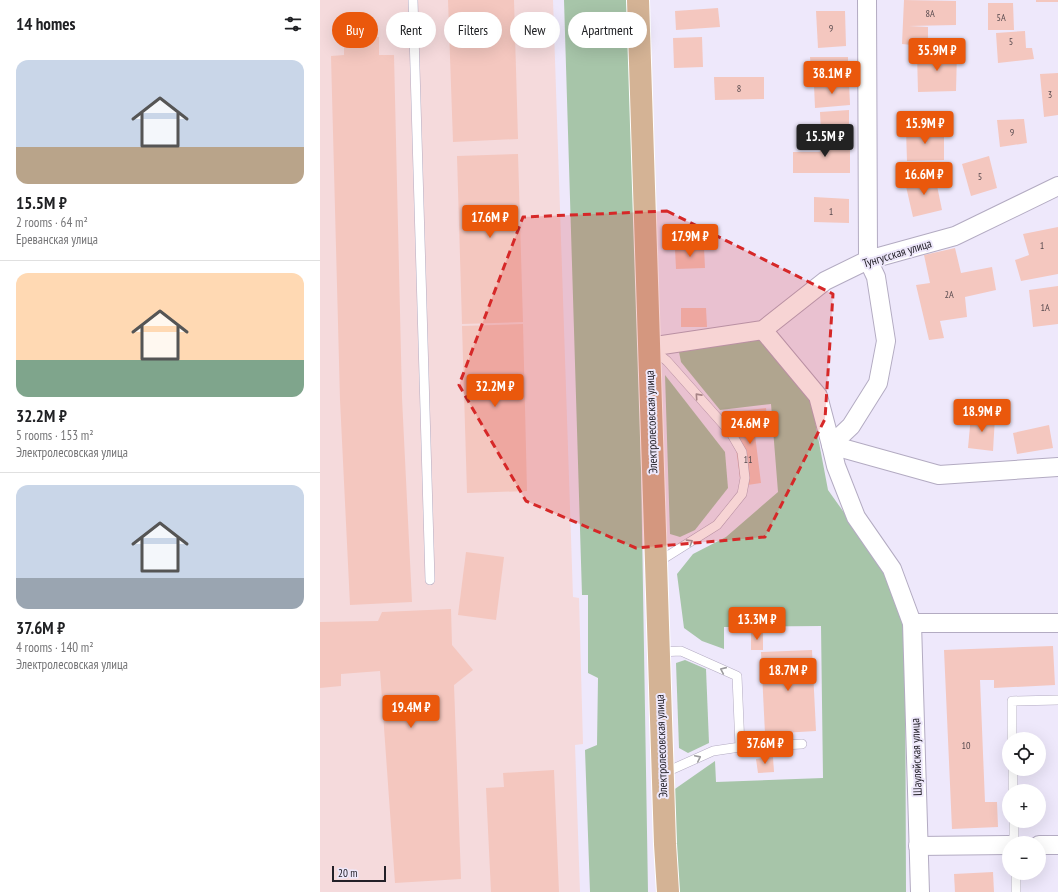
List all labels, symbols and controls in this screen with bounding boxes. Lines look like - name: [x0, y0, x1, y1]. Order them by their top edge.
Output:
- house number: 8А: [925, 7, 935, 20]
- house number: 5А: [996, 11, 1006, 24]
- chip: Buy: [332, 12, 378, 48]
- chip: Rent: [386, 12, 436, 48]
- chip: Filters: [444, 12, 502, 48]
- chip: New: [510, 12, 560, 48]
- chip: Apartment: [568, 12, 647, 48]
- text: 14 homes: [16, 13, 75, 35]
- icon: filters: [282, 13, 304, 35]
- house number: 9: [829, 22, 833, 35]
- house number: 5: [1009, 35, 1013, 48]
- pin: 35.9M ₽: [900, 38, 974, 72]
- text: 35.9M ₽: [918, 42, 956, 59]
- pin: 38.1M ₽: [795, 61, 869, 95]
- text: 38.1M ₽: [813, 65, 851, 82]
- house number: 8: [737, 82, 741, 95]
- icon: home: [124, 86, 196, 158]
- house number: 3: [1048, 88, 1052, 101]
- pin: 15.9M ₽: [888, 111, 962, 145]
- text: 15.9M ₽: [906, 115, 944, 132]
- pin: 15.5M ₽: [788, 124, 862, 158]
- house number: 9: [1010, 126, 1014, 139]
- text: 15.5M ₽: [806, 128, 844, 145]
- pin: 16.6M ₽: [887, 162, 961, 196]
- text: 16.6M ₽: [905, 166, 943, 183]
- house number: 5: [978, 170, 982, 183]
- text: 15.5M ₽: [16, 192, 67, 214]
- pin: 17.6M ₽: [453, 205, 527, 239]
- house number: 1: [829, 205, 833, 218]
- text: 17.6M ₽: [471, 209, 509, 226]
- text: 2 rooms · 64 m²: [16, 214, 88, 231]
- pin: 17.9M ₽: [653, 224, 727, 258]
- text: 17.9M ₽: [671, 228, 709, 245]
- text: Ереванская улица: [16, 231, 98, 248]
- street label: Тунгусская улица: [861, 235, 934, 271]
- house number: 1: [1040, 239, 1044, 252]
- house number: 2А: [944, 288, 954, 301]
- icon: home: [124, 299, 196, 371]
- house number: 1А: [1040, 301, 1050, 314]
- street label: Электролесовская улица: [642, 370, 660, 474]
- pin: 32.2M ₽: [458, 374, 532, 408]
- text: 32.2M ₽: [476, 378, 514, 395]
- one-way arrow: [695, 393, 703, 401]
- pin: 18.9M ₽: [945, 399, 1019, 433]
- text: 18.9M ₽: [963, 403, 1001, 420]
- text: 32.2M ₽: [16, 405, 67, 427]
- pin: 24.6M ₽: [713, 411, 787, 445]
- text: 24.6M ₽: [731, 415, 769, 432]
- text: 5 rooms · 153 m²: [16, 427, 94, 444]
- text: Электролесовская улица: [16, 444, 128, 461]
- house number: 11: [744, 453, 753, 466]
- icon: home: [124, 511, 196, 583]
- one-way arrow: [686, 539, 693, 547]
- pin: 13.3M ₽: [720, 607, 794, 641]
- text: 13.3M ₽: [738, 611, 776, 628]
- text: 37.6M ₽: [16, 617, 65, 639]
- text: 4 rooms · 140 m²: [16, 639, 94, 656]
- text: Электролесовская улица: [16, 656, 128, 673]
- pin: 18.7M ₽: [751, 658, 825, 692]
- text: 18.7M ₽: [769, 662, 807, 679]
- one-way arrow: [719, 666, 726, 674]
- street label: Электролесовская улица: [652, 694, 670, 798]
- pin: 19.4M ₽: [374, 695, 448, 729]
- text: 19.4M ₽: [392, 699, 430, 716]
- street label: Шауляйская улица: [907, 718, 925, 796]
- pin: 37.6M ₽: [728, 731, 802, 765]
- map controls: [1002, 732, 1046, 880]
- button: locate: [1002, 732, 1046, 776]
- text: 37.6M ₽: [746, 735, 784, 752]
- house number: 10: [962, 739, 971, 752]
- one-way arrow: [694, 755, 701, 763]
- button: +: [1002, 784, 1046, 828]
- button: −: [1002, 836, 1046, 880]
- scale bar: [332, 864, 386, 883]
- text: 20 m: [338, 866, 357, 880]

